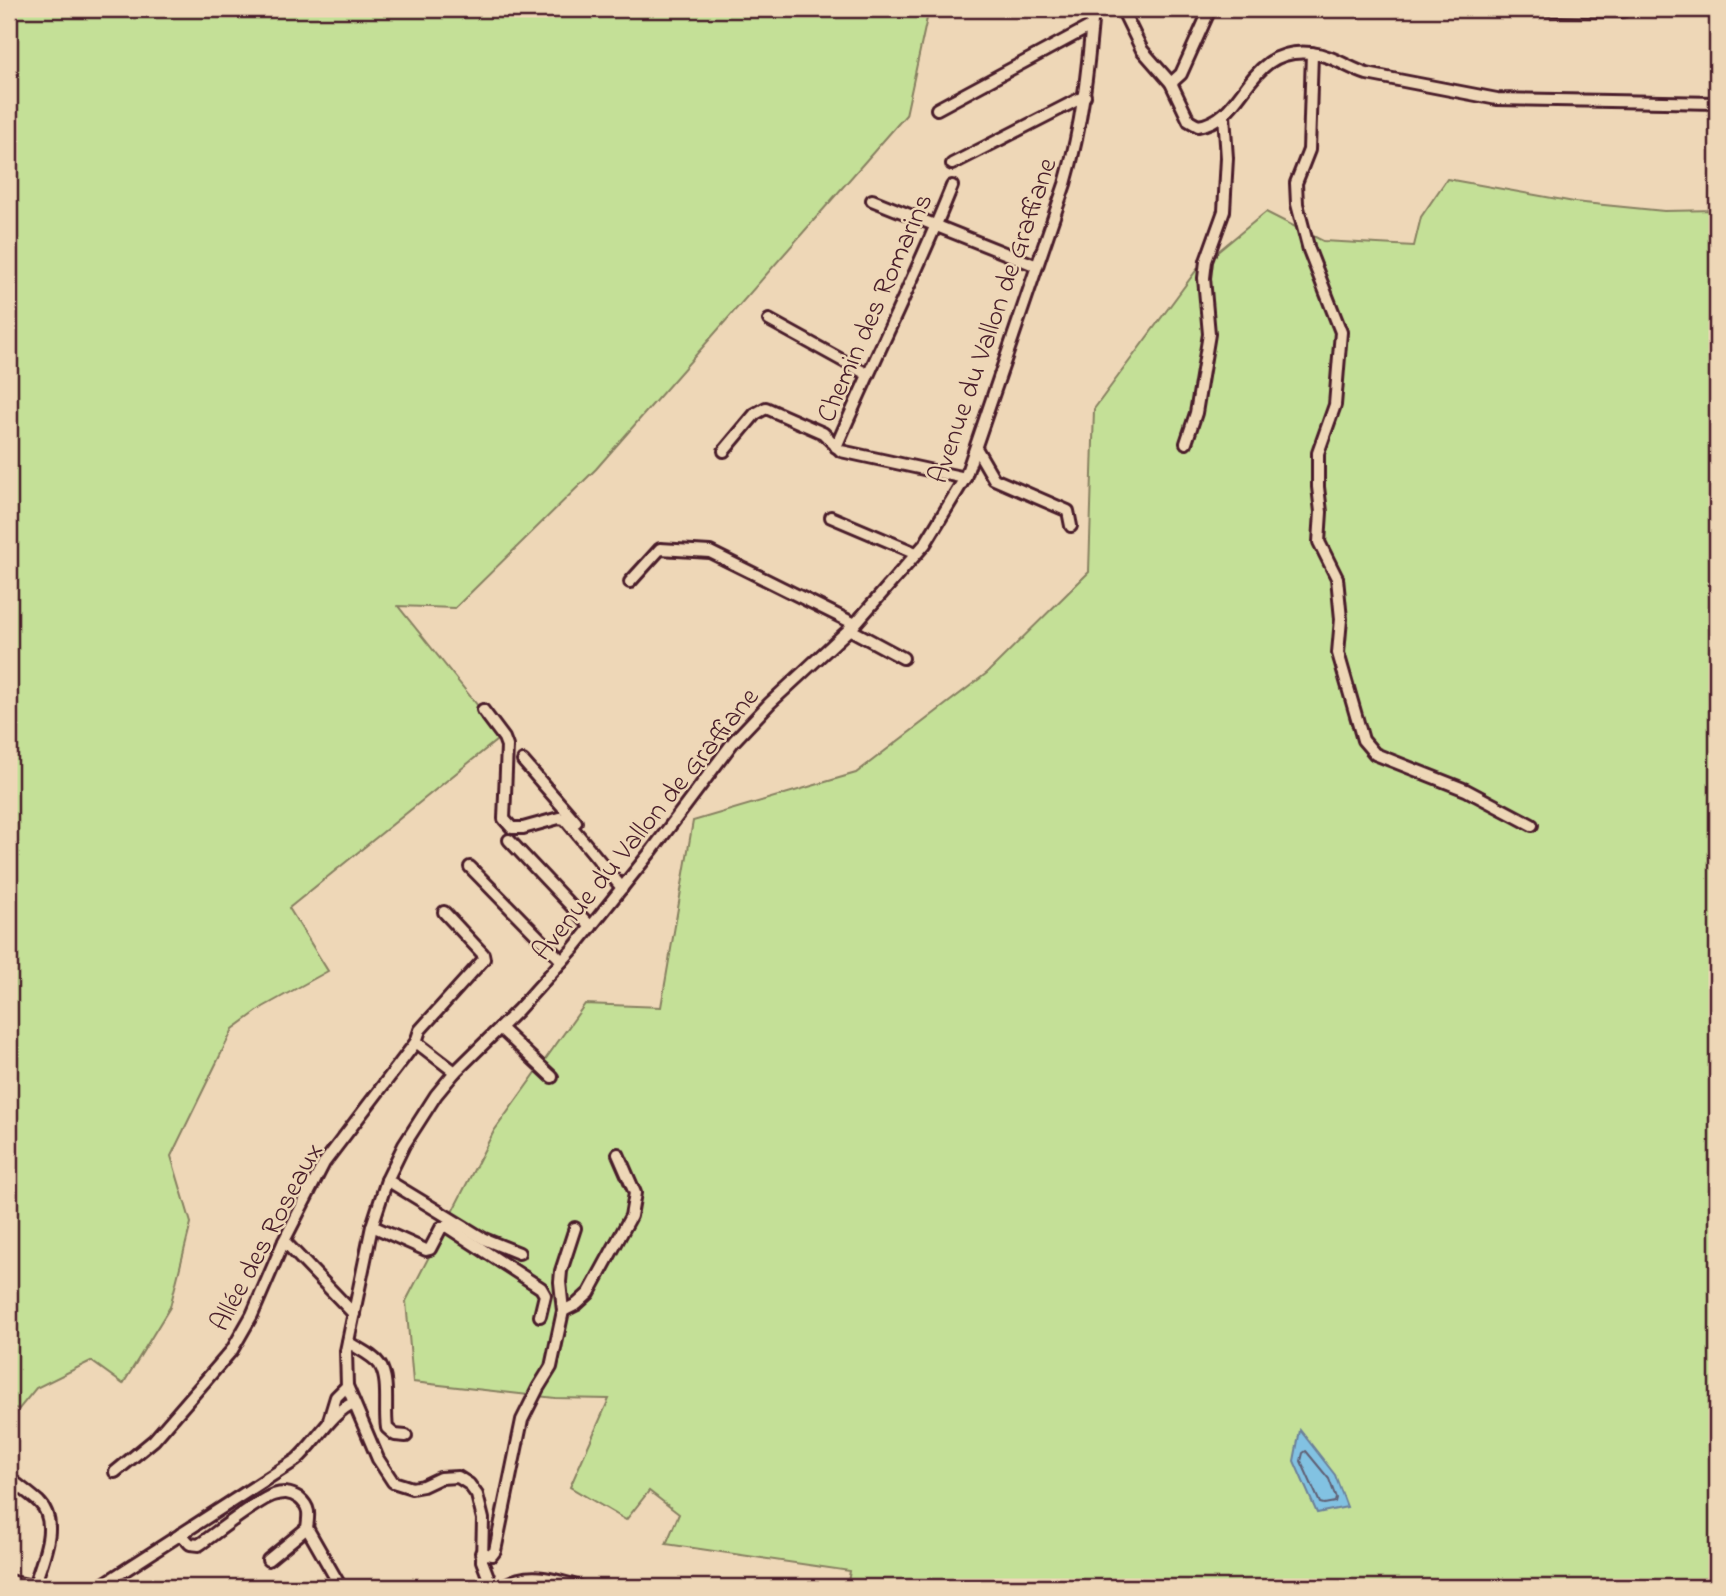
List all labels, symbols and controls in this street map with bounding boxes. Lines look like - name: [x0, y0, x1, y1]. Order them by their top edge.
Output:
- street label: Avenue du Vallon de Graffiane: [919, 152, 1070, 490]
- street label: Chemin des Romarins: [807, 187, 945, 430]
- street label: Avenue du Vallon de Graffiane: [523, 679, 771, 971]
- street label: Allée des Roseaux: [201, 1136, 335, 1339]

